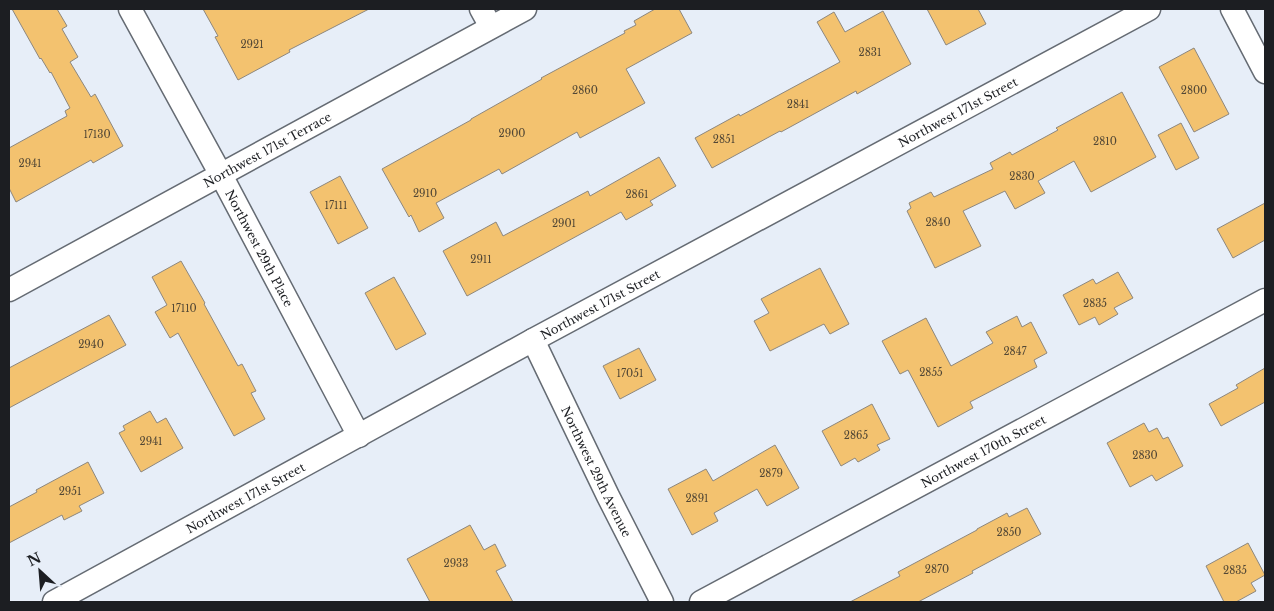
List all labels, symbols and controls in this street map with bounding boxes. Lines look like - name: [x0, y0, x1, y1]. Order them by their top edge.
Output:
- house number: 2921: [240, 38, 264, 51]
- house number: 2831: [859, 46, 881, 59]
- street label: Northwest 171st Street: [895, 73, 1020, 150]
- house number: 2860: [572, 84, 598, 97]
- house number: 2800: [1181, 84, 1207, 97]
- house number: 2841: [787, 98, 809, 111]
- street label: Northwest 171st Terrace: [201, 108, 334, 190]
- house number: 2900: [499, 127, 525, 140]
- house number: 17130: [83, 128, 111, 141]
- house number: 2851: [713, 133, 735, 146]
- house number: 2810: [1093, 135, 1117, 148]
- house number: 2941: [19, 157, 41, 170]
- house number: 2830: [1009, 170, 1035, 183]
- street label: Northwest 29th Place: [223, 187, 297, 309]
- house number: 2910: [413, 187, 437, 200]
- house number: 2861: [625, 188, 649, 201]
- house number: 17111: [325, 199, 347, 212]
- house number: 2840: [925, 216, 951, 229]
- house number: 2901: [552, 217, 576, 230]
- house number: 2911: [470, 253, 492, 266]
- street label: Northwest 171st Street: [538, 266, 663, 342]
- house number: 2835: [1083, 297, 1107, 310]
- house number: 17110: [171, 302, 197, 315]
- house number: 2940: [78, 338, 104, 351]
- house number: 2847: [1003, 345, 1028, 358]
- house number: 2855: [919, 366, 943, 379]
- house number: 17051: [617, 367, 643, 380]
- street label: Northwest 29th Avenue: [558, 404, 635, 539]
- street label: Northwest 170th Street: [918, 411, 1048, 490]
- house number: 2865: [844, 429, 868, 442]
- house number: 2941: [140, 435, 162, 448]
- house number: 2830: [1132, 449, 1158, 462]
- street label: Northwest 171st Street: [183, 459, 308, 536]
- house number: 2879: [759, 467, 783, 480]
- house number: 2951: [59, 485, 81, 498]
- house number: 2891: [685, 492, 709, 505]
- house number: 2850: [996, 526, 1022, 539]
- north arrow: [15, 546, 65, 596]
- text: N: [24, 548, 44, 570]
- house number: 2933: [444, 557, 468, 570]
- house number: 2870: [925, 563, 949, 576]
- house number: 2835: [1223, 564, 1247, 577]

